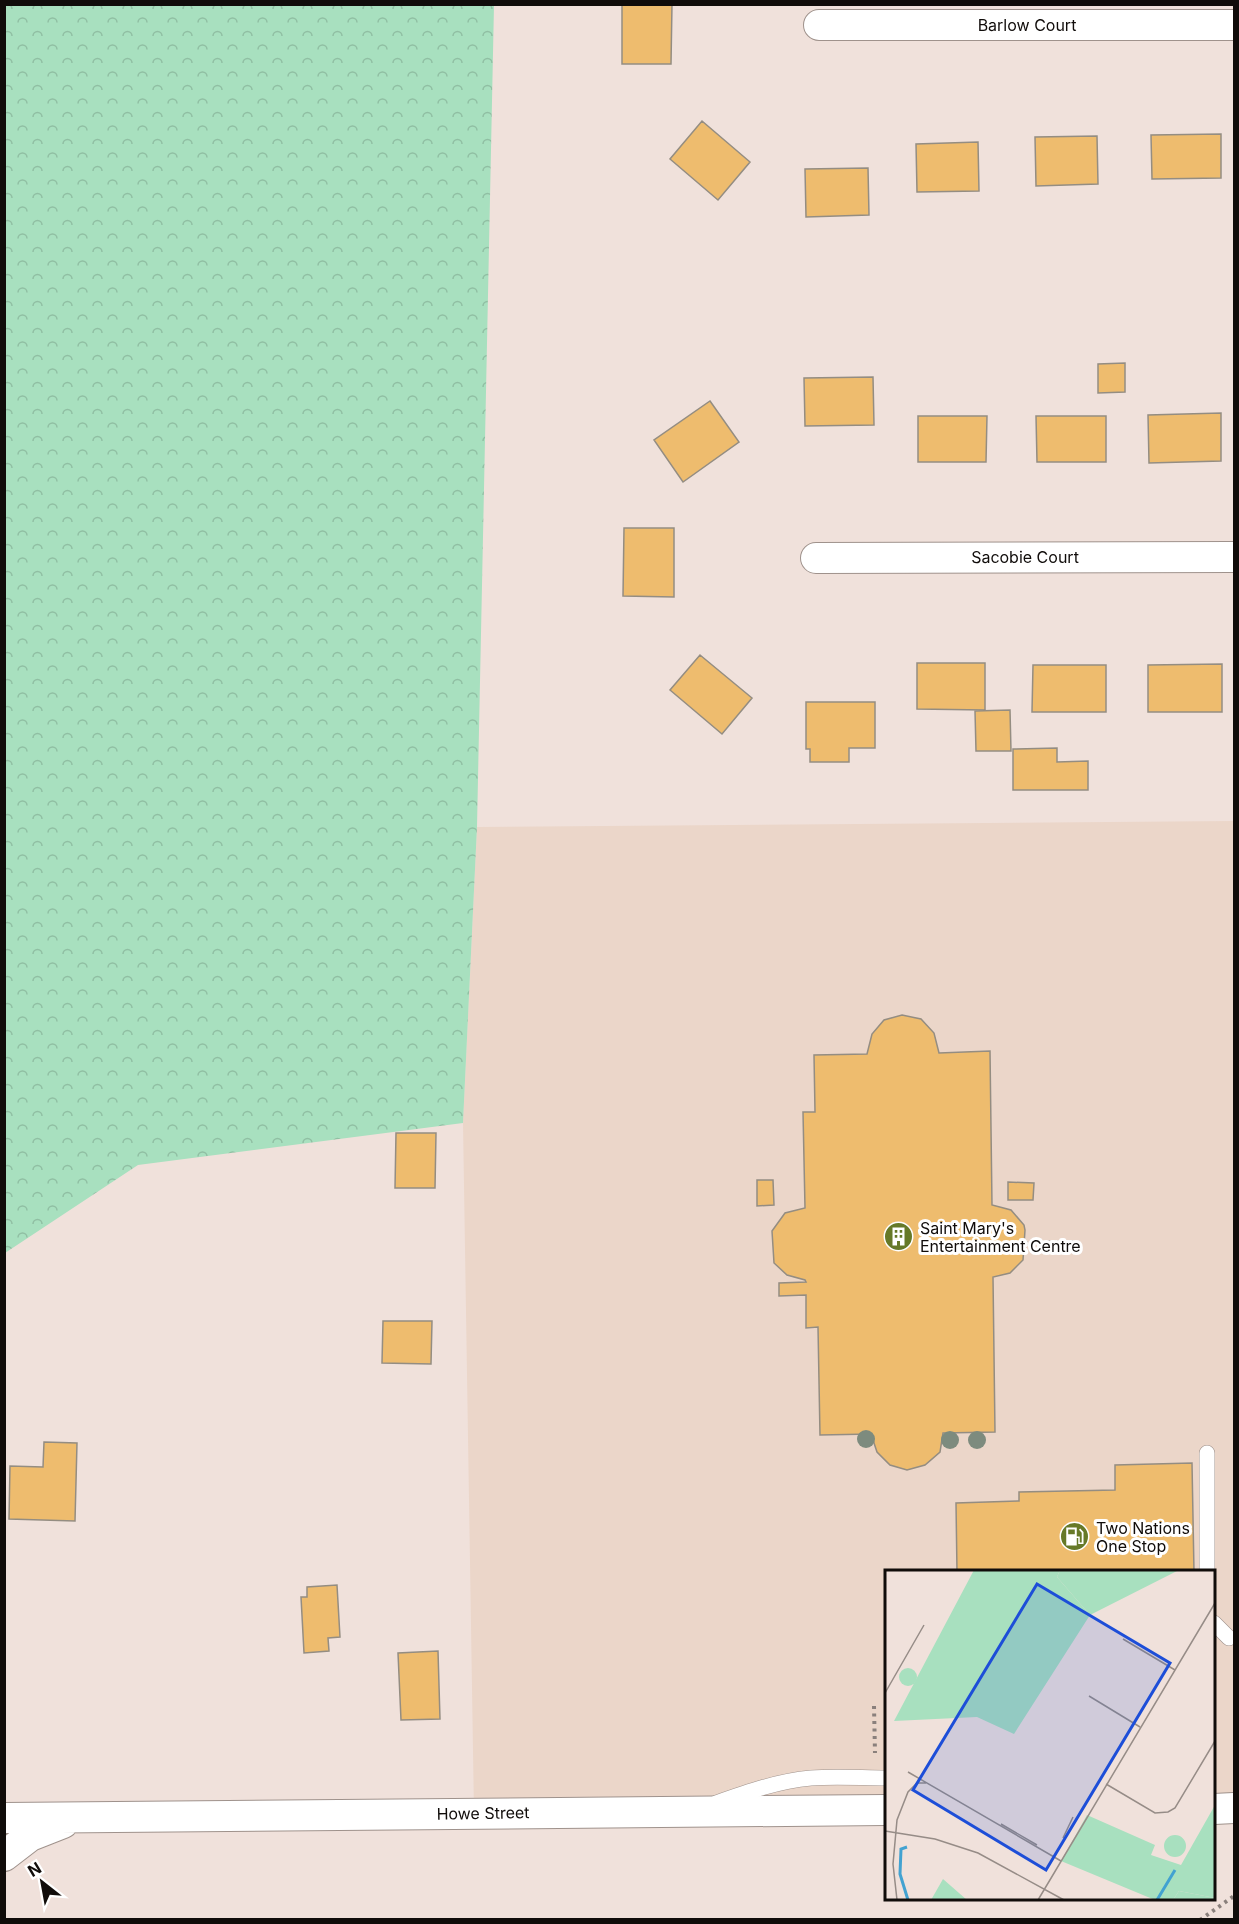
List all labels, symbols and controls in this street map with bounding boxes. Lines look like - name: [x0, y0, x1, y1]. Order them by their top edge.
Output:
- street label: Barlow Court: [978, 15, 1076, 35]
- street label: Sacobie Court: [971, 547, 1079, 567]
- place label: Saint Mary's Entertainment Centre: [920, 1218, 1081, 1256]
- building icon: Saint Mary's Entertainment Centre: [883, 1221, 915, 1253]
- place label: Two Nations One Stop: [1096, 1518, 1190, 1556]
- fuel station icon: Two Nations One Stop: [1059, 1521, 1091, 1553]
- inset map: [885, 1570, 1215, 1900]
- street label: Howe Street: [436, 1802, 530, 1824]
- north arrow: [12, 1852, 72, 1912]
- text: N: [24, 1857, 45, 1881]

